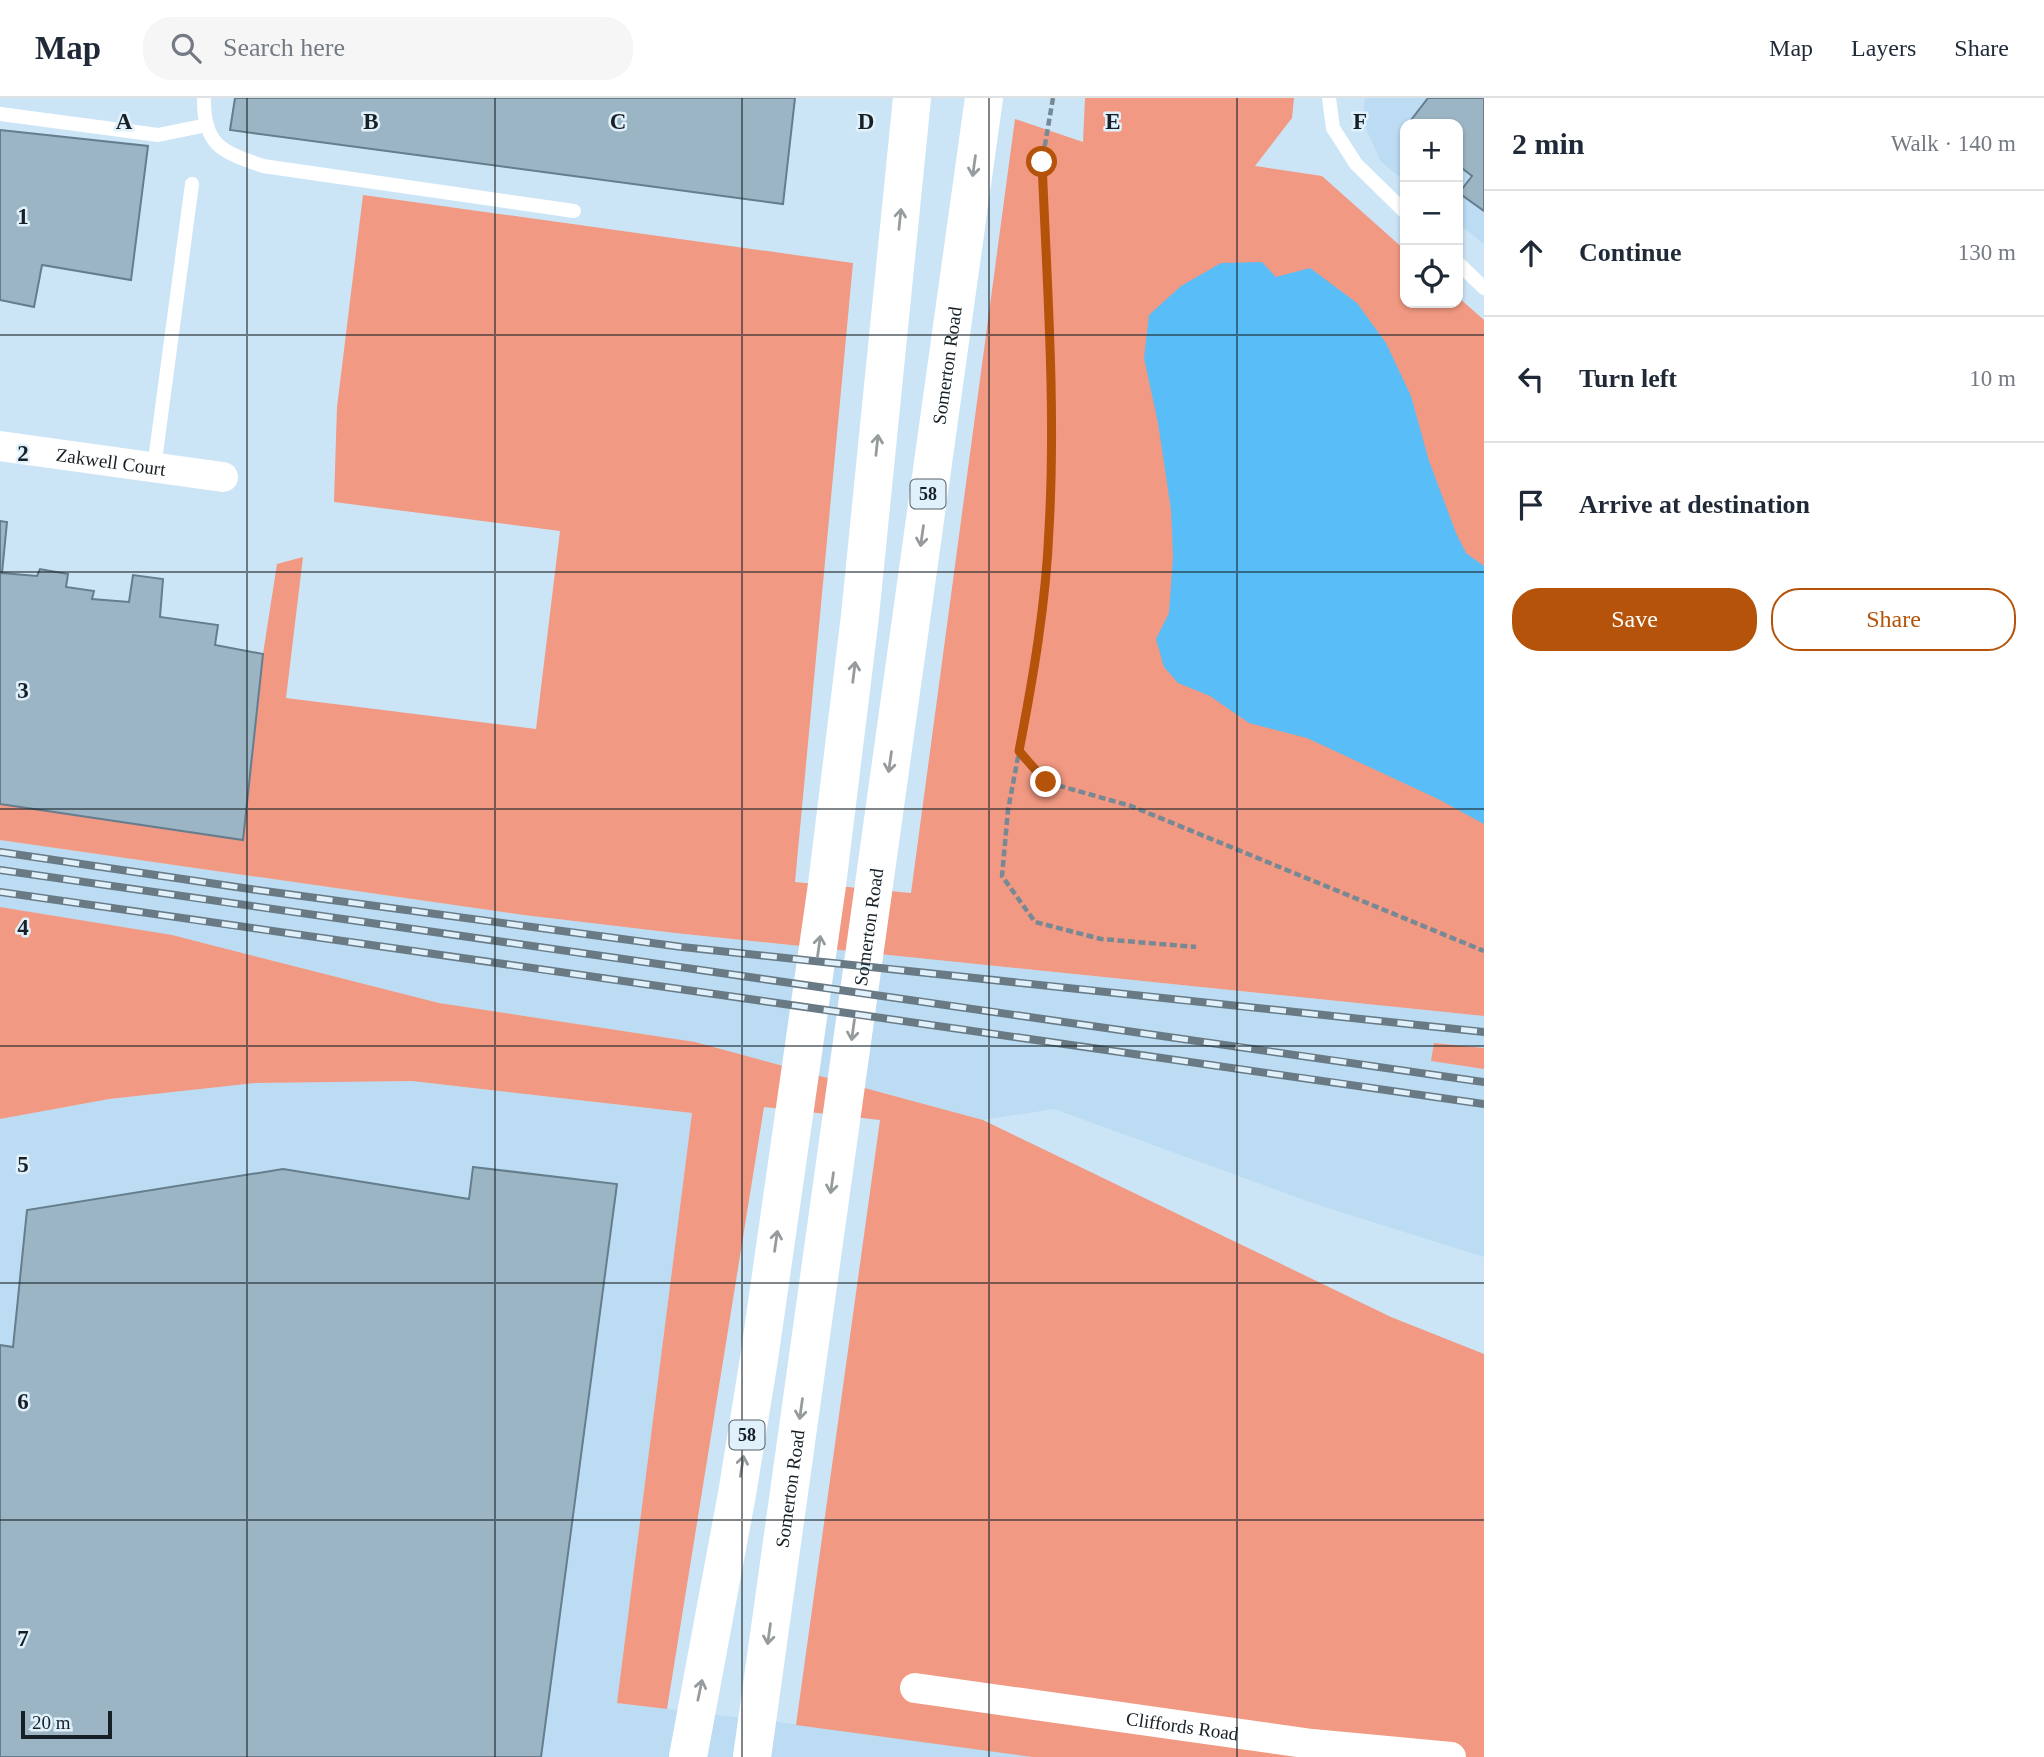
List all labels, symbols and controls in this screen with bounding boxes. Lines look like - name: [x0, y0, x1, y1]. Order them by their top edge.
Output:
- search box: [143, 17, 633, 80]
- icon: search: [167, 29, 205, 67]
- text: Map: [35, 30, 101, 66]
- text: Search here: [223, 33, 345, 62]
- text: Map: [1769, 35, 1813, 61]
- text: Layers: [1851, 35, 1916, 61]
- text: Share: [1954, 35, 2009, 61]
- text: A: [116, 109, 133, 134]
- text: B: [363, 109, 379, 134]
- text: C: [610, 109, 626, 134]
- text: D: [858, 109, 874, 134]
- text: E: [1105, 109, 1121, 134]
- text: F: [1353, 109, 1367, 134]
- map controls: [1400, 119, 1463, 308]
- button: +: [1400, 119, 1463, 182]
- text: 2 min: [1512, 127, 1585, 160]
- text: Walk · 140 m: [1891, 131, 2016, 156]
- route start: [1026, 146, 1057, 177]
- one-way arrow: [967, 154, 980, 176]
- button: −: [1400, 182, 1463, 245]
- text: 1: [17, 204, 29, 229]
- one-way arrow: [893, 208, 906, 231]
- icon: ahead: [1512, 234, 1550, 272]
- text: Continue: [1579, 238, 1682, 267]
- text: 130 m: [1958, 240, 2016, 265]
- button: locate: [1400, 245, 1463, 308]
- street label: Somerton Road: [928, 305, 966, 426]
- icon: left: [1512, 360, 1550, 398]
- text: Turn left: [1579, 364, 1677, 393]
- text: 10 m: [1969, 366, 2016, 391]
- one-way arrow: [871, 435, 884, 457]
- text: 2: [17, 441, 29, 466]
- street label: Zakwell Court: [55, 444, 168, 480]
- road number: 58: [911, 480, 946, 508]
- icon: arrive: [1512, 486, 1550, 524]
- text: Arrive at destination: [1579, 490, 1810, 519]
- one-way arrow: [915, 525, 928, 547]
- button: Save: [1512, 588, 1757, 651]
- button: Share: [1771, 588, 2016, 651]
- one-way arrow: [847, 661, 860, 683]
- text: 3: [17, 678, 29, 703]
- one-way arrow: [884, 750, 897, 773]
- route end: [1030, 766, 1061, 797]
- street label: Somerton Road: [850, 866, 887, 987]
- text: 4: [17, 915, 29, 940]
- one-way arrow: [812, 935, 825, 958]
- one-way arrow: [846, 1018, 859, 1041]
- text: 5: [17, 1152, 29, 1177]
- one-way arrow: [825, 1171, 838, 1194]
- one-way arrow: [770, 1231, 783, 1253]
- text: 6: [17, 1389, 29, 1414]
- one-way arrow: [794, 1397, 807, 1419]
- road number: 58: [730, 1420, 764, 1450]
- street label: Somerton Road: [771, 1428, 809, 1549]
- one-way arrow: [736, 1455, 749, 1478]
- one-way arrow: [763, 1622, 776, 1645]
- text: 7: [17, 1626, 29, 1651]
- one-way arrow: [694, 1679, 708, 1702]
- scale bar: [21, 1708, 112, 1740]
- street label: Cliffords Road: [1125, 1708, 1240, 1745]
- text: 20 m: [32, 1712, 71, 1733]

